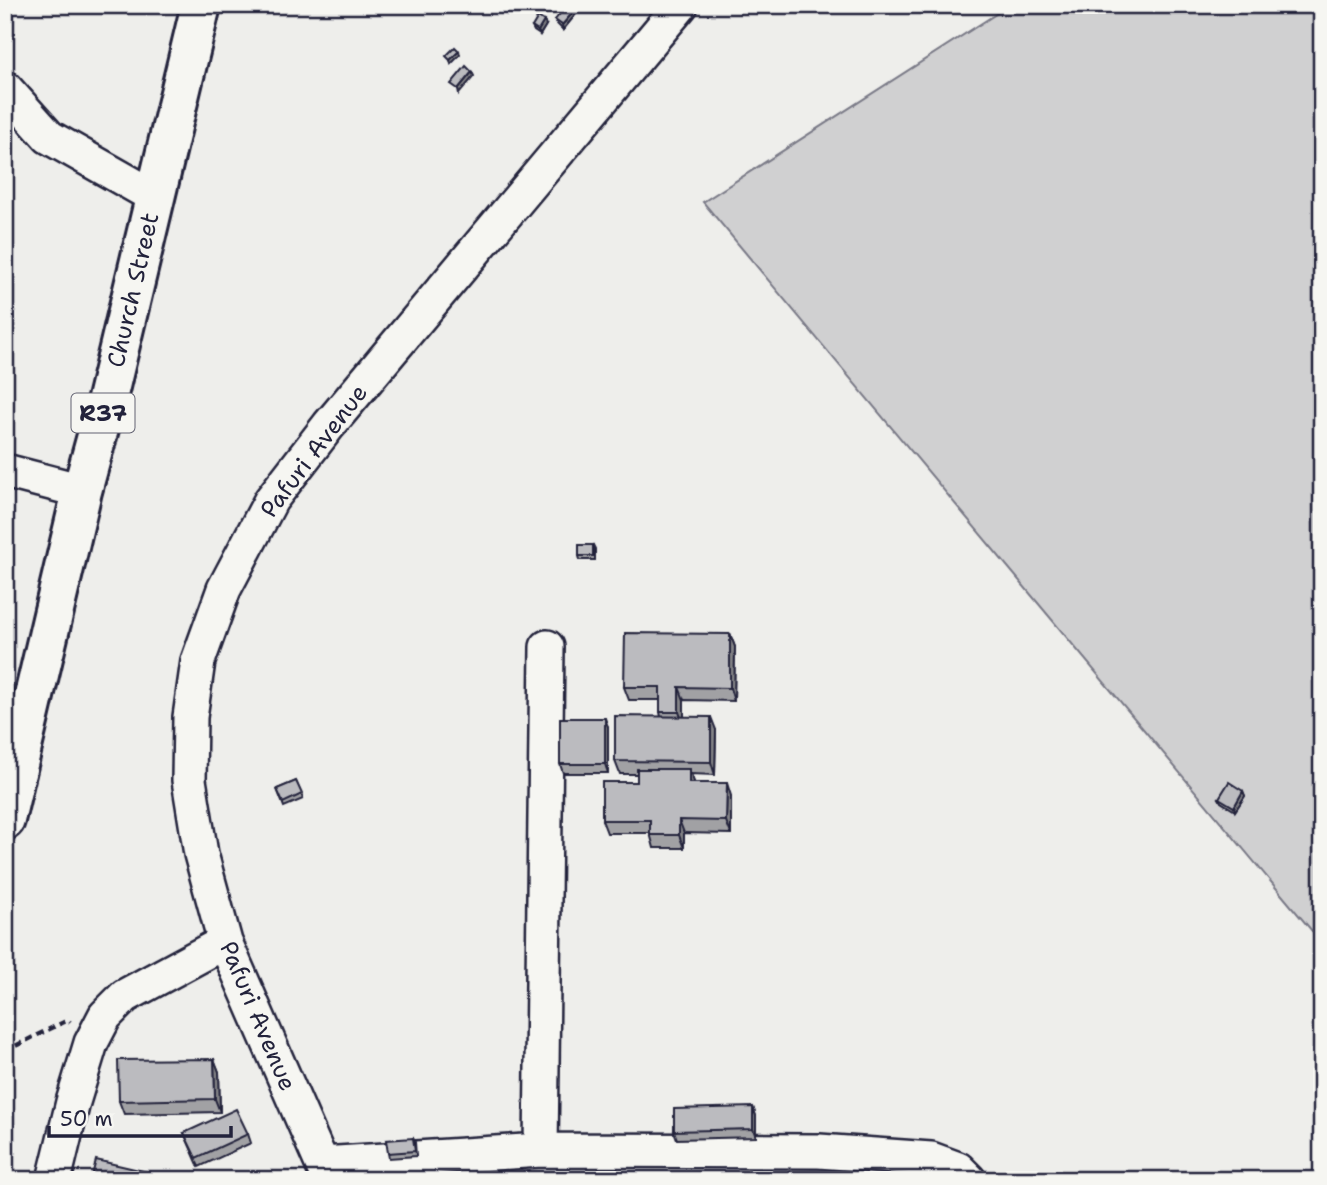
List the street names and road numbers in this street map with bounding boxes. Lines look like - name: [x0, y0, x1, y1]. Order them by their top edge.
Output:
- street label: Church Street: [100, 209, 166, 371]
- street label: Pafuri Avenue: [253, 378, 375, 524]
- road number: R37: [72, 394, 134, 432]
- street label: Pafuri Avenue: [212, 936, 304, 1096]

